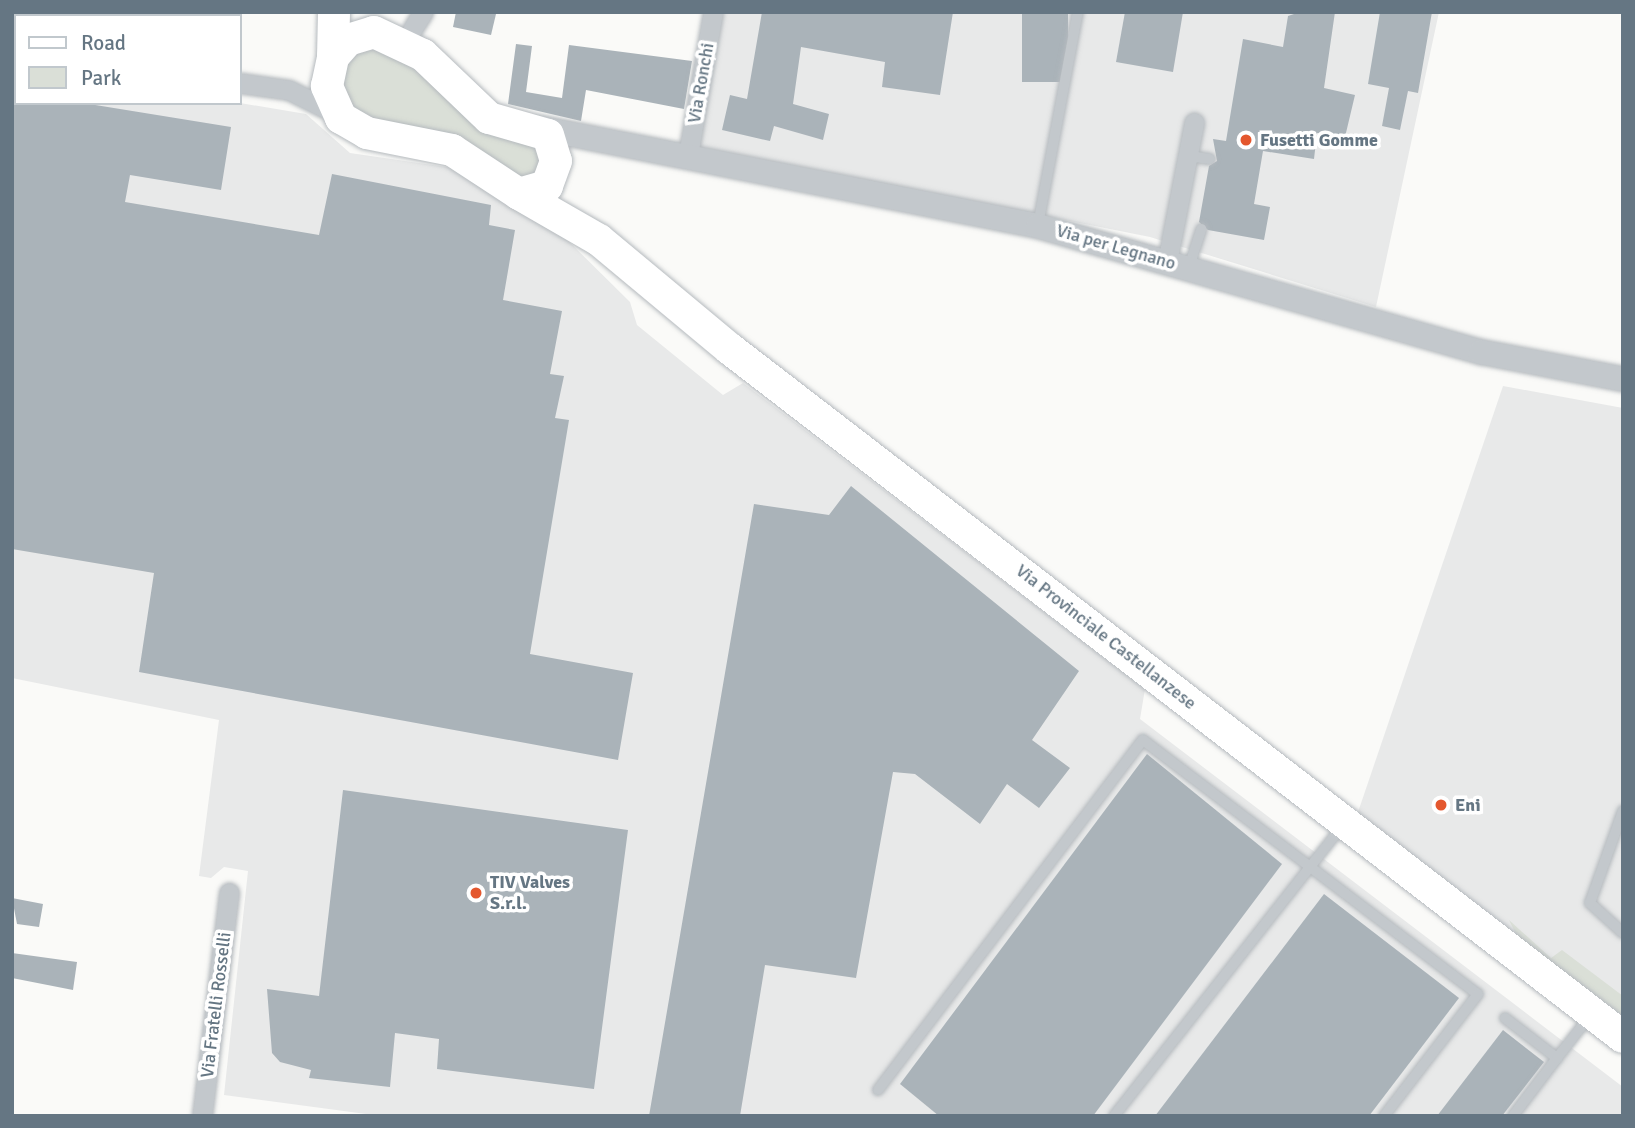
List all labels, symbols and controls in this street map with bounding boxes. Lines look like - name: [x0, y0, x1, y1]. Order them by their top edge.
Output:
- legend: [14, 14, 242, 105]
- text: Road: [81, 30, 126, 56]
- street label: Via Ronchi: [683, 41, 719, 125]
- text: Park: [81, 65, 121, 91]
- place label: Fusetti Gomme: [1260, 129, 1378, 151]
- marker: Fusetti Gomme: [1238, 132, 1254, 148]
- street label: Via per Legnano: [1054, 220, 1178, 274]
- street label: Via Provinciale Castellanzese: [1011, 560, 1201, 714]
- place label: Eni: [1455, 794, 1481, 816]
- marker: Eni: [1433, 797, 1449, 813]
- place label: TIV Valves S.r.l.: [490, 872, 570, 914]
- marker: TIV Valves S.r.l.: [468, 885, 484, 901]
- street label: Via Fratelli Rosselli: [196, 931, 236, 1079]

